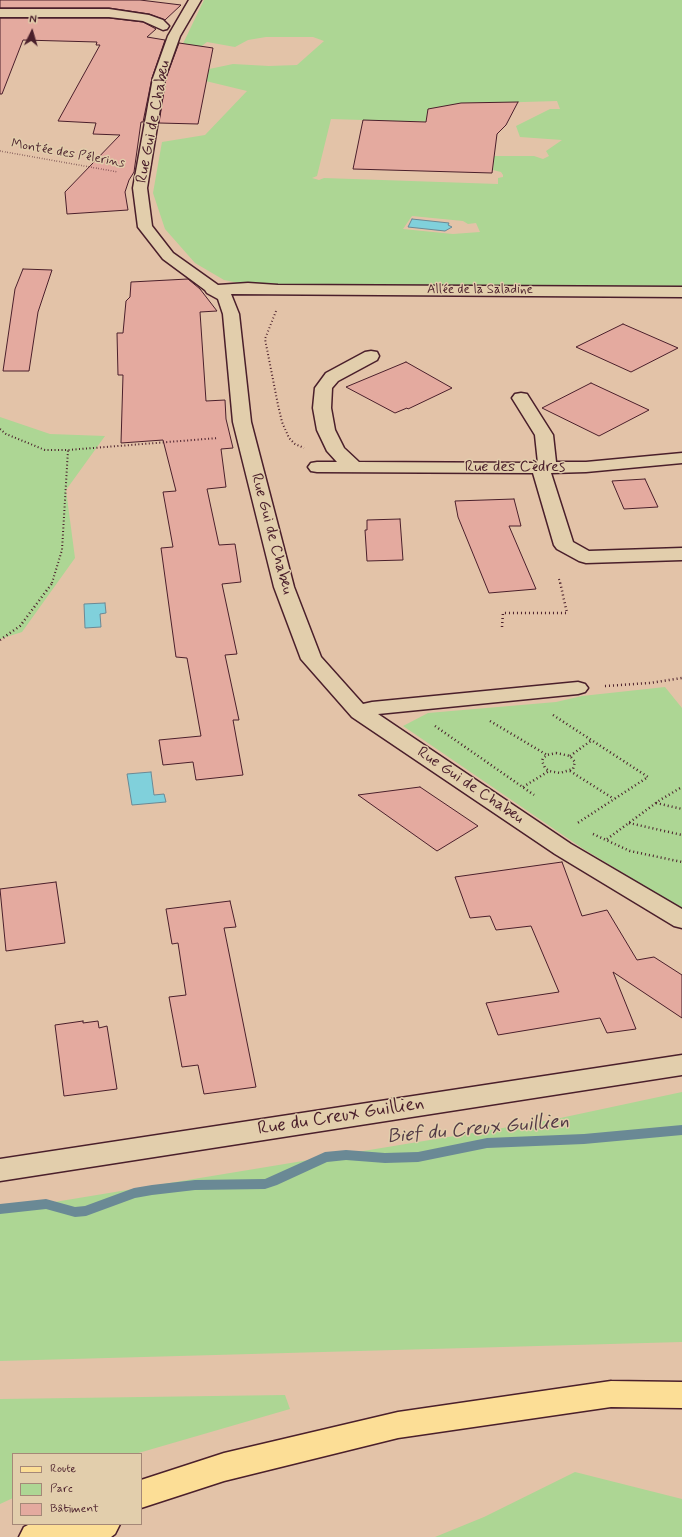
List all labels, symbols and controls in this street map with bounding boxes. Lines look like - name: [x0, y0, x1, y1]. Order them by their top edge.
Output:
- north arrow: [12, 12, 52, 52]
- text: N: [29, 13, 37, 27]
- street label: Rue Gui de Chabeu: [133, 59, 175, 185]
- street label: Montée des Pélerins: [10, 136, 126, 172]
- street label: Allée de la Saladine: [427, 282, 533, 298]
- street label: Rue des Cèdres: [465, 458, 565, 478]
- street label: Rue Gui de Chabeu: [246, 471, 296, 597]
- street label: Rue Gui de Chabeu: [413, 743, 527, 829]
- street label: Rue du Creux Guillien: [256, 1093, 426, 1141]
- water label: Bief du Creux Guillien: [386, 1110, 570, 1150]
- legend: [12, 1453, 142, 1525]
- text: Route: [50, 1461, 76, 1477]
- text: Parc: [50, 1481, 73, 1497]
- text: Bâtiment: [50, 1501, 99, 1517]

